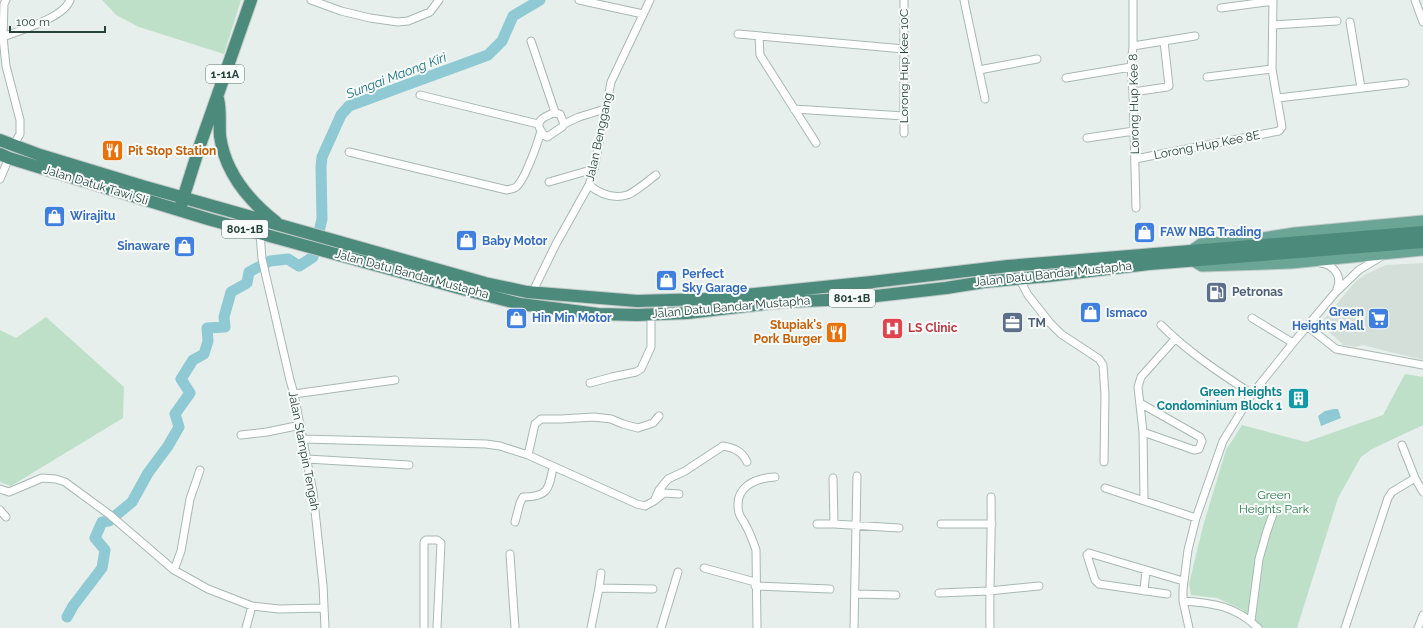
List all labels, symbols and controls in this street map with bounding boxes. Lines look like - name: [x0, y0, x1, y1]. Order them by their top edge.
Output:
- scale bar: [10, 8, 105, 34]
- street label: Lorong Hup Kee 10C: [897, 9, 911, 123]
- text: 100 m: [16, 15, 50, 29]
- water label: Sungai Maong Kiri: [343, 49, 449, 102]
- street label: Lorong Hup Kee 8: [1126, 54, 1142, 154]
- road number: 1-11A: [206, 65, 244, 83]
- street label: Jalan Benggang: [583, 92, 615, 182]
- street label: Lorong Hup Kee 8E: [1153, 128, 1261, 162]
- restaurant icon: Pit Stop Station: [99, 138, 125, 164]
- place label: Pit Stop Station: [128, 144, 216, 158]
- street label: Jalan Datuk Tawi Sli: [42, 162, 150, 208]
- shop icon: Wirajitu: [42, 203, 68, 229]
- place label: Wirajitu: [70, 209, 115, 223]
- shop icon: FAW NBG Trading: [1132, 219, 1158, 245]
- road number: 801-1B: [222, 220, 268, 238]
- place label: FAW NBG Trading: [1160, 225, 1261, 239]
- shop icon: Baby Motor: [454, 228, 480, 254]
- shop icon: Sinaware: [172, 233, 198, 259]
- place label: Baby Motor: [482, 234, 548, 248]
- place label: Sinaware: [117, 239, 170, 253]
- street label: Jalan Datu Bandar Mustapha: [333, 247, 491, 301]
- street label: Jalan Datu Bandar Mustapha: [973, 259, 1133, 289]
- place label: Perfect Sky Garage: [682, 267, 747, 295]
- shop icon: Perfect Sky Garage: [653, 268, 679, 294]
- fuel station icon: Petronas: [1204, 279, 1230, 305]
- place label: Petronas: [1232, 285, 1283, 299]
- road number: 801-1B: [829, 289, 875, 307]
- street label: Jalan Datu Bandar Mustapha: [651, 293, 811, 321]
- shop icon: Ismaco: [1077, 300, 1103, 326]
- shop icon: Hin Min Motor: [503, 305, 529, 331]
- place label: Green Heights Mall: [1292, 305, 1364, 333]
- place label: Ismaco: [1106, 306, 1147, 320]
- supermarket icon: Green Heights Mall: [1366, 306, 1392, 332]
- office icon: TM: [999, 310, 1025, 336]
- place label: Hin Min Motor: [532, 311, 612, 325]
- hospital icon: LS Clinic: [879, 315, 905, 341]
- place label: TM: [1028, 316, 1046, 330]
- place label: Stupiak's Pork Burger: [754, 318, 822, 346]
- restaurant icon: Stupiak's Pork Burger: [824, 319, 850, 345]
- place label: LS Clinic: [908, 321, 958, 335]
- place label: Green Heights Condominium Block 1: [1157, 385, 1282, 413]
- building icon: Green Heights Condominium Block 1: [1285, 386, 1311, 412]
- street label: Jalan Stampin Tengah: [286, 390, 322, 512]
- park label: Green Heights Park: [1239, 488, 1310, 516]

